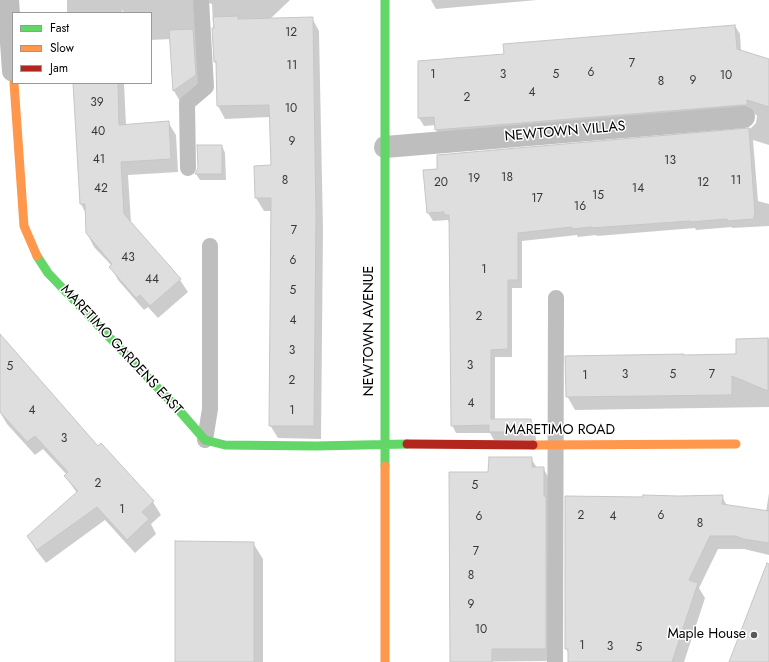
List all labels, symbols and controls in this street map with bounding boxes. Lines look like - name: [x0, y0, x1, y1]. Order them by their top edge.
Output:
- legend: [12, 12, 152, 84]
- text: Fast: [50, 19, 69, 37]
- house number: 12: [285, 26, 297, 40]
- text: Slow: [50, 39, 74, 57]
- house number: 7: [629, 57, 635, 71]
- text: Jam: [50, 59, 68, 77]
- house number: 11: [287, 59, 297, 73]
- house number: 6: [588, 66, 594, 80]
- house number: 1: [430, 68, 436, 82]
- house number: 3: [500, 68, 506, 82]
- house number: 5: [553, 68, 559, 82]
- house number: 10: [720, 69, 732, 83]
- house number: 9: [690, 74, 696, 88]
- house number: 8: [658, 75, 664, 89]
- house number: 4: [529, 86, 535, 100]
- house number: 2: [464, 91, 470, 105]
- house number: 39: [90, 96, 104, 110]
- house number: 10: [285, 102, 297, 116]
- street label: NEWTOWN VILLAS: [504, 118, 626, 146]
- house number: 40: [91, 125, 105, 139]
- house number: 9: [289, 135, 295, 149]
- house number: 41: [93, 153, 105, 167]
- house number: 13: [664, 154, 676, 168]
- house number: 18: [501, 171, 513, 185]
- house number: 19: [468, 172, 480, 186]
- house number: 8: [282, 174, 288, 188]
- house number: 11: [731, 174, 741, 188]
- house number: 20: [434, 176, 448, 190]
- house number: 12: [697, 176, 709, 190]
- house number: 42: [94, 182, 108, 196]
- house number: 14: [632, 182, 644, 196]
- house number: 15: [592, 189, 604, 203]
- house number: 17: [531, 192, 543, 206]
- house number: 16: [574, 200, 586, 214]
- house number: 7: [291, 224, 297, 238]
- house number: 43: [121, 251, 135, 265]
- house number: 6: [290, 254, 296, 268]
- house number: 1: [481, 263, 487, 277]
- street label: NEWTOWN AVENUE: [362, 266, 378, 396]
- house number: 44: [145, 273, 159, 287]
- street label: MARETIMO GARDENS EAST: [56, 282, 186, 418]
- house number: 5: [290, 284, 296, 298]
- house number: 2: [476, 310, 482, 324]
- house number: 4: [290, 314, 296, 328]
- house number: 3: [289, 344, 295, 358]
- house number: 3: [467, 359, 473, 373]
- house number: 5: [7, 360, 13, 374]
- house number: 3: [622, 368, 628, 382]
- house number: 5: [670, 368, 676, 382]
- house number: 7: [709, 368, 715, 382]
- house number: 1: [582, 369, 588, 383]
- house number: 2: [289, 374, 295, 388]
- house number: 4: [468, 397, 474, 411]
- house number: 4: [29, 404, 35, 418]
- house number: 1: [289, 404, 295, 418]
- street label: MARETIMO ROAD: [505, 423, 615, 439]
- house number: 3: [61, 432, 67, 446]
- house number: 2: [95, 477, 101, 491]
- house number: 5: [472, 479, 478, 493]
- house number: 1: [119, 503, 125, 517]
- house number: 2: [578, 509, 584, 523]
- house number: 6: [658, 509, 664, 523]
- house number: 6: [476, 510, 482, 524]
- house number: 4: [610, 510, 616, 524]
- house number: 8: [697, 517, 703, 531]
- house number: 7: [473, 545, 479, 559]
- house number: 8: [468, 569, 474, 583]
- house number: 9: [468, 598, 474, 612]
- house number: 10: [475, 623, 487, 637]
- place label: Maple House: [667, 627, 746, 643]
- marker: Maple House: [749, 630, 759, 640]
- house number: 1: [579, 639, 585, 653]
- house number: 3: [607, 640, 613, 654]
- house number: 5: [636, 641, 642, 655]

